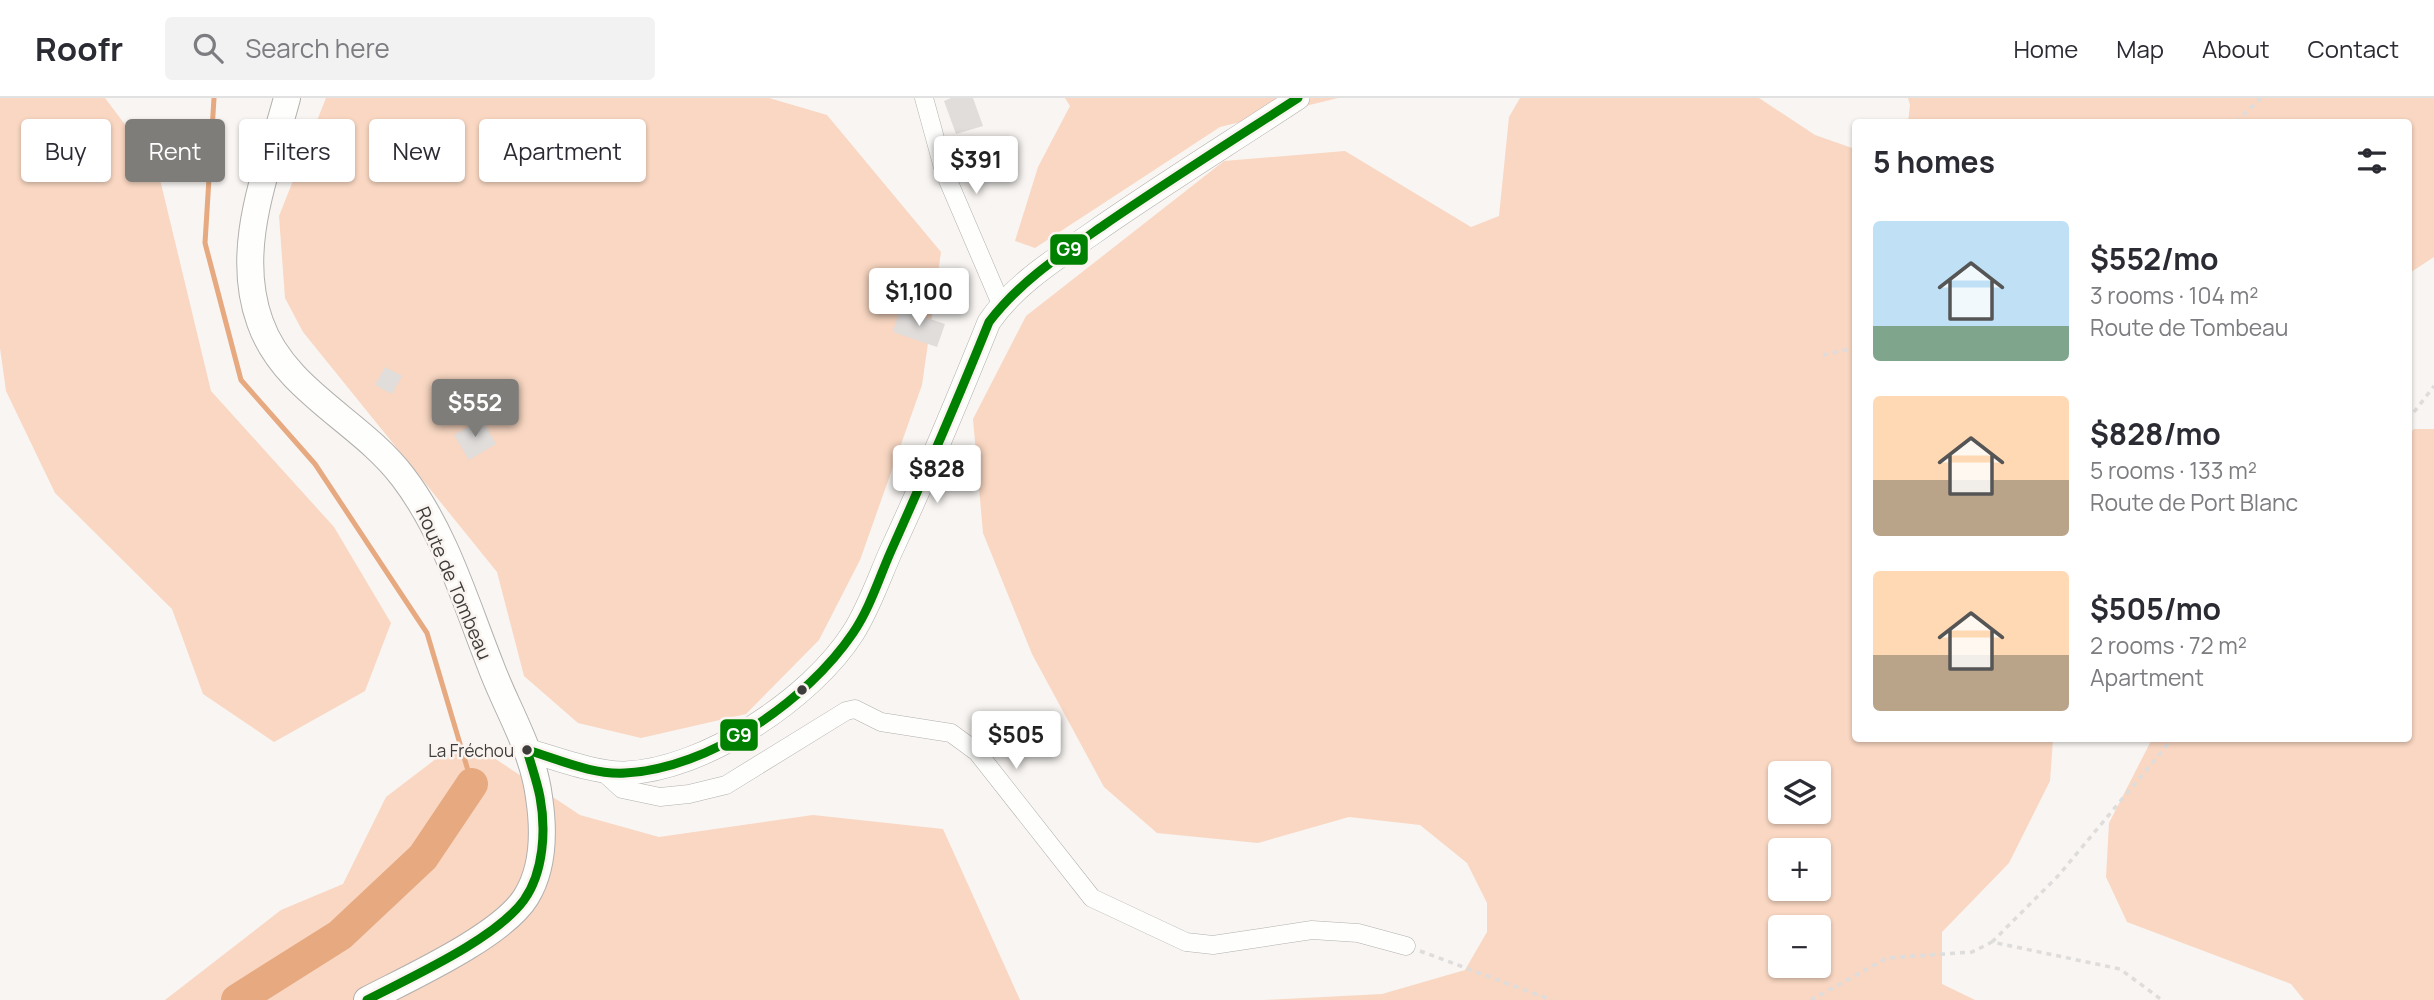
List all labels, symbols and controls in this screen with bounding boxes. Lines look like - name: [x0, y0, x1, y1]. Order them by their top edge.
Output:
- search box: [165, 17, 655, 80]
- text: Roofr: [35, 26, 123, 71]
- icon: search: [189, 29, 227, 67]
- text: Search here: [245, 30, 390, 66]
- text: Home: [2013, 32, 2078, 65]
- text: Map: [2116, 32, 2164, 65]
- text: About: [2202, 32, 2270, 65]
- text: Contact: [2308, 32, 2399, 65]
- chip: Buy: [21, 119, 111, 182]
- chip: Rent: [125, 119, 225, 182]
- chip: Filters: [239, 119, 355, 182]
- chip: New: [369, 119, 465, 182]
- chip: Apartment: [479, 119, 646, 182]
- pin: $391: [935, 136, 1017, 196]
- text: 5 homes: [1873, 141, 1995, 182]
- icon: filters: [2353, 142, 2391, 180]
- text: $391: [950, 143, 1002, 175]
- line badge: G9: [1049, 233, 1089, 266]
- text: G9: [1056, 236, 1082, 262]
- text: $552/mo: [2090, 238, 2218, 279]
- icon: home: [1929, 249, 2013, 333]
- pin: $1,100: [862, 268, 976, 328]
- text: $1,100: [885, 275, 953, 307]
- text: 3 rooms · 104 m²: [2090, 279, 2258, 311]
- text: Route de Tombeau: [2090, 311, 2289, 343]
- pin: $552: [434, 380, 516, 439]
- text: $552: [448, 386, 502, 418]
- text: $828/mo: [2090, 413, 2221, 454]
- icon: home: [1929, 424, 2013, 508]
- pin: $828: [896, 446, 978, 505]
- text: $828: [909, 452, 965, 484]
- text: 5 rooms · 133 m²: [2090, 454, 2257, 486]
- text: Route de Port Blanc: [2090, 486, 2298, 518]
- street label: Route de Tombeau: [410, 502, 498, 664]
- text: $505/mo: [2090, 588, 2221, 629]
- icon: home: [1929, 599, 2013, 683]
- text: 2 rooms · 72 m²: [2090, 629, 2247, 661]
- text: Apartment: [2090, 661, 2204, 693]
- unlabelled marker: [795, 683, 809, 697]
- pin: $505: [975, 712, 1057, 771]
- line badge: G9: [719, 718, 759, 752]
- text: $505: [988, 718, 1044, 750]
- text: G9: [726, 722, 752, 748]
- place label: La Fréchou: [428, 739, 514, 762]
- marker: La Fréchou: [520, 743, 534, 757]
- map controls: [1768, 761, 1831, 978]
- button: layers: [1768, 761, 1831, 824]
- button: +: [1768, 838, 1831, 901]
- button: −: [1768, 915, 1831, 978]

